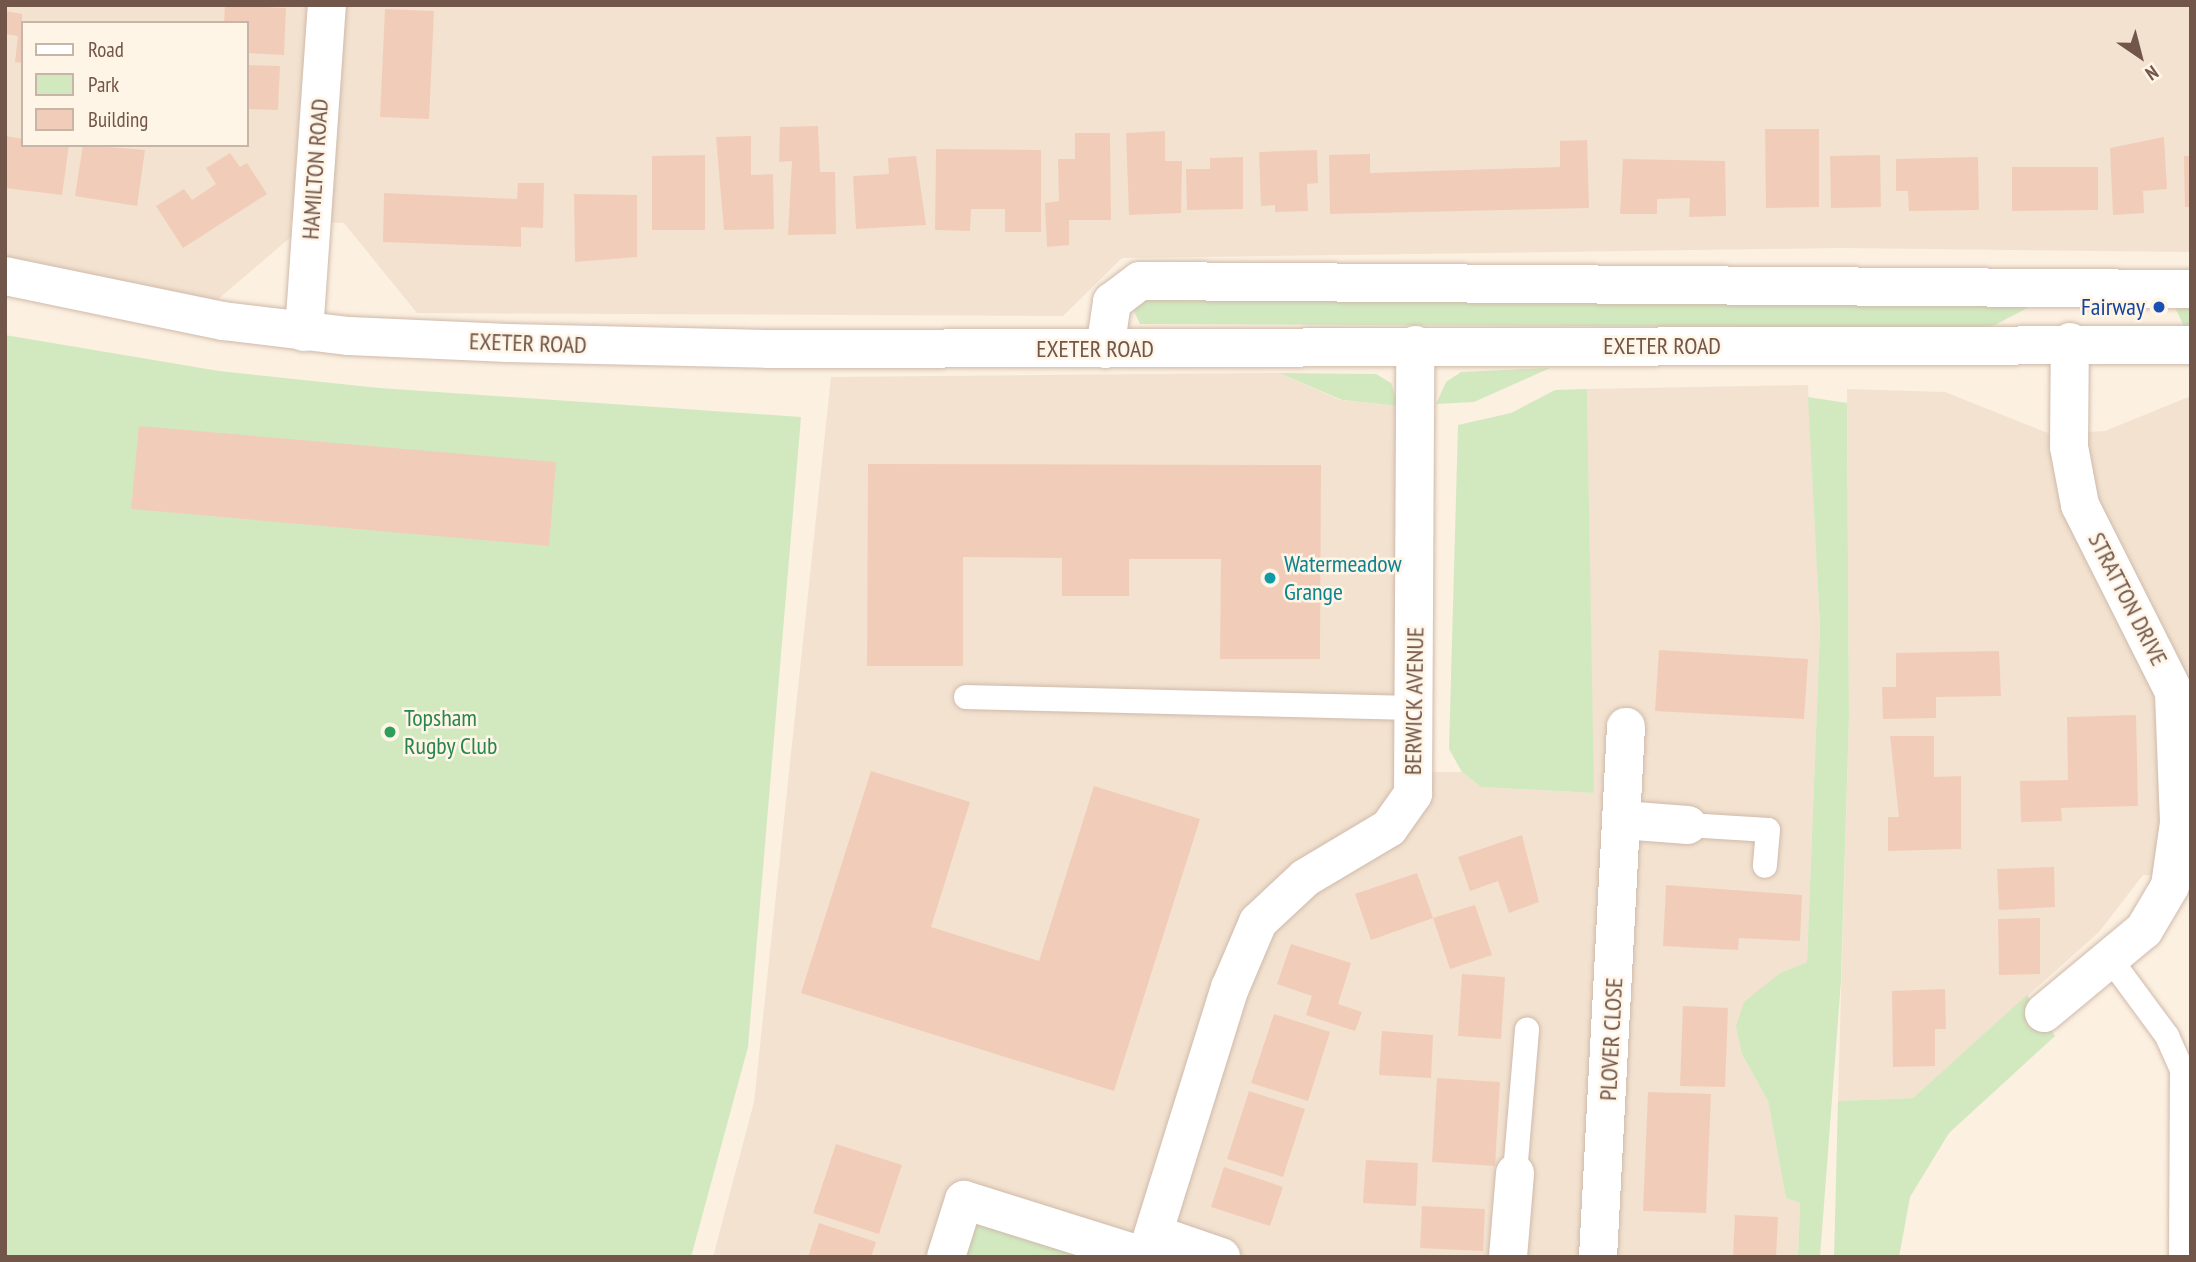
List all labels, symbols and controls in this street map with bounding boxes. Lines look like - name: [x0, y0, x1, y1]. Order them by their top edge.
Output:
- legend: [21, 21, 248, 147]
- north arrow: [2105, 21, 2175, 91]
- text: Road: [88, 36, 124, 63]
- text: N: [2141, 60, 2163, 86]
- text: Park: [88, 71, 119, 98]
- street label: HAMILTON ROAD: [296, 98, 334, 240]
- text: Building: [88, 106, 148, 133]
- place label: Fairway: [2081, 293, 2145, 321]
- marker: Fairway: [2151, 299, 2167, 315]
- street label: EXETER ROAD: [469, 327, 587, 359]
- street label: EXETER ROAD: [1603, 332, 1721, 360]
- street label: EXETER ROAD: [1036, 335, 1154, 363]
- street label: STRATTON DRIVE: [2082, 528, 2174, 670]
- place label: Watermeadow Grange: [1284, 550, 1402, 606]
- marker: Watermeadow Grange: [1262, 570, 1278, 586]
- street label: BERWICK AVENUE: [1398, 626, 1430, 776]
- place label: Topsham Rugby Club: [404, 704, 498, 760]
- marker: Topsham Rugby Club: [382, 724, 398, 740]
- street label: PLOVER CLOSE: [1593, 977, 1629, 1101]

